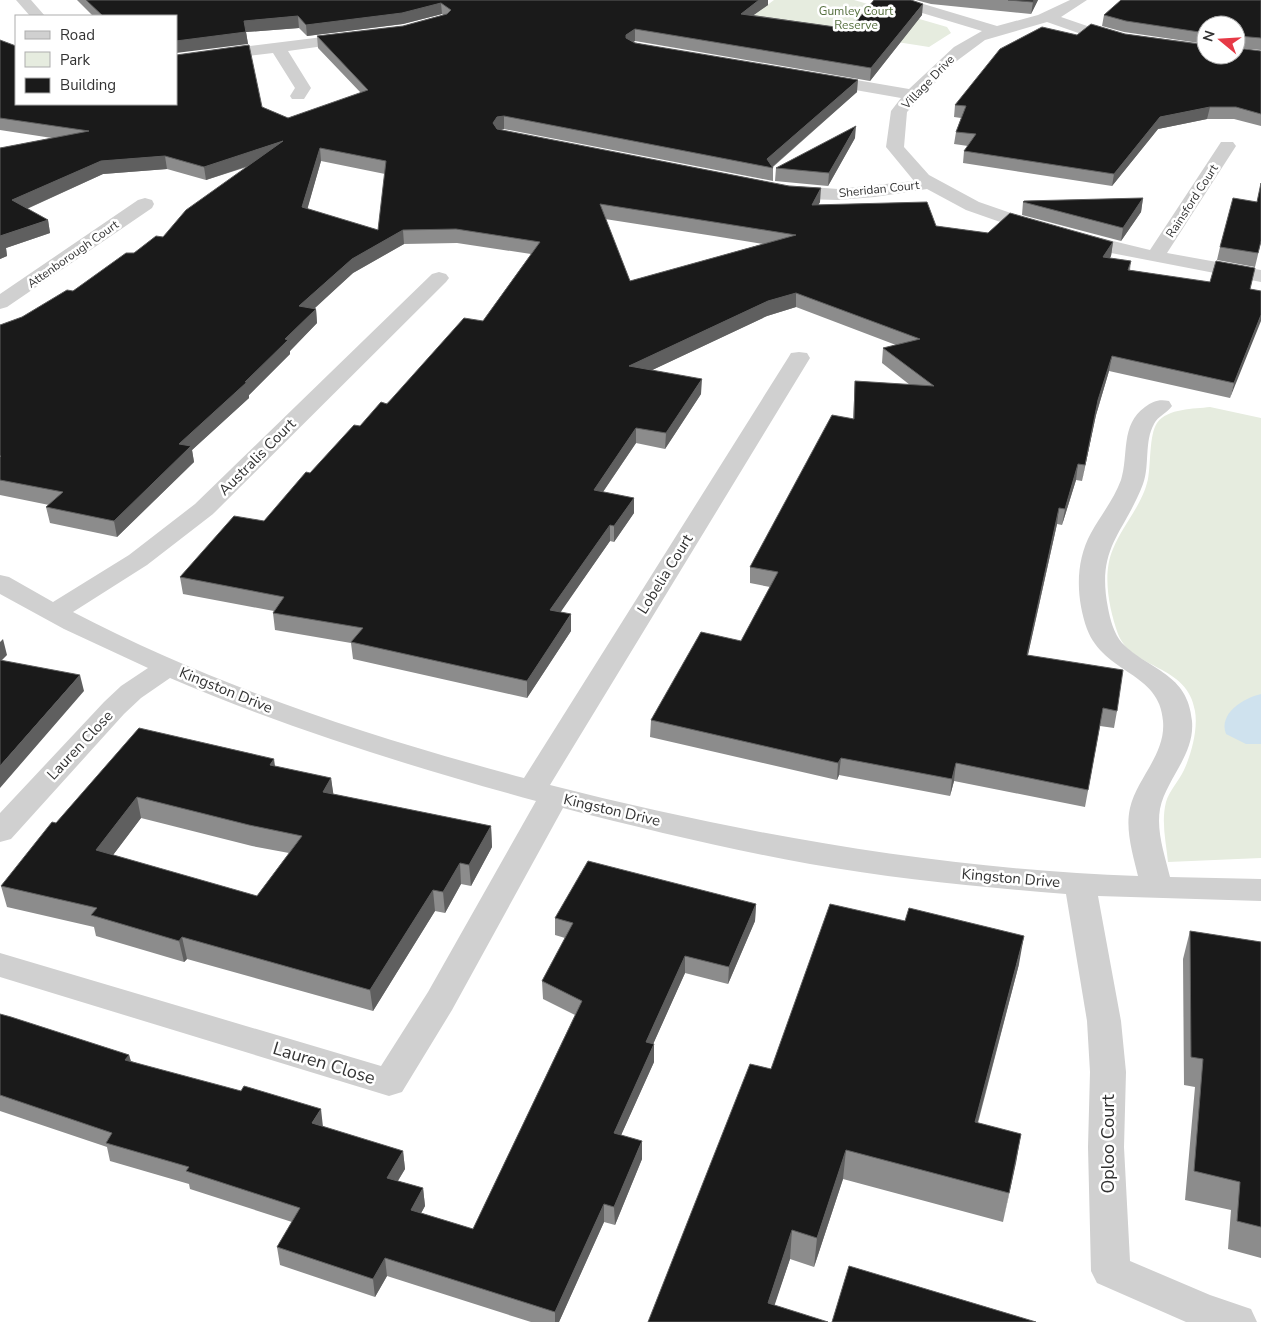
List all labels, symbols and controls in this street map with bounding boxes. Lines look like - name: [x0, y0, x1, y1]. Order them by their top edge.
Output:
- park label: Gumley Court Reserve: [819, 3, 894, 33]
- legend: [15, 15, 178, 105]
- north arrow: [1196, 15, 1246, 65]
- text: Road: [60, 25, 95, 45]
- text: N: [1198, 28, 1220, 44]
- text: Park: [60, 50, 90, 70]
- street label: Village Drive: [897, 51, 958, 113]
- text: Building: [60, 75, 116, 95]
- street label: Rainsford Court: [1162, 161, 1222, 241]
- street label: Sheridan Court: [838, 177, 921, 201]
- street label: Attenborough Court: [24, 216, 123, 292]
- street label: Australis Court: [214, 414, 300, 500]
- street label: Lobelia Court: [633, 530, 698, 618]
- street label: Kingston Drive: [176, 662, 276, 718]
- street label: Lauren Close: [43, 706, 117, 784]
- street label: Kingston Drive: [562, 789, 662, 831]
- street label: Kingston Drive: [961, 864, 1061, 892]
- street label: Lauren Close: [270, 1036, 378, 1090]
- street label: Oploo Court: [1096, 1094, 1120, 1194]

